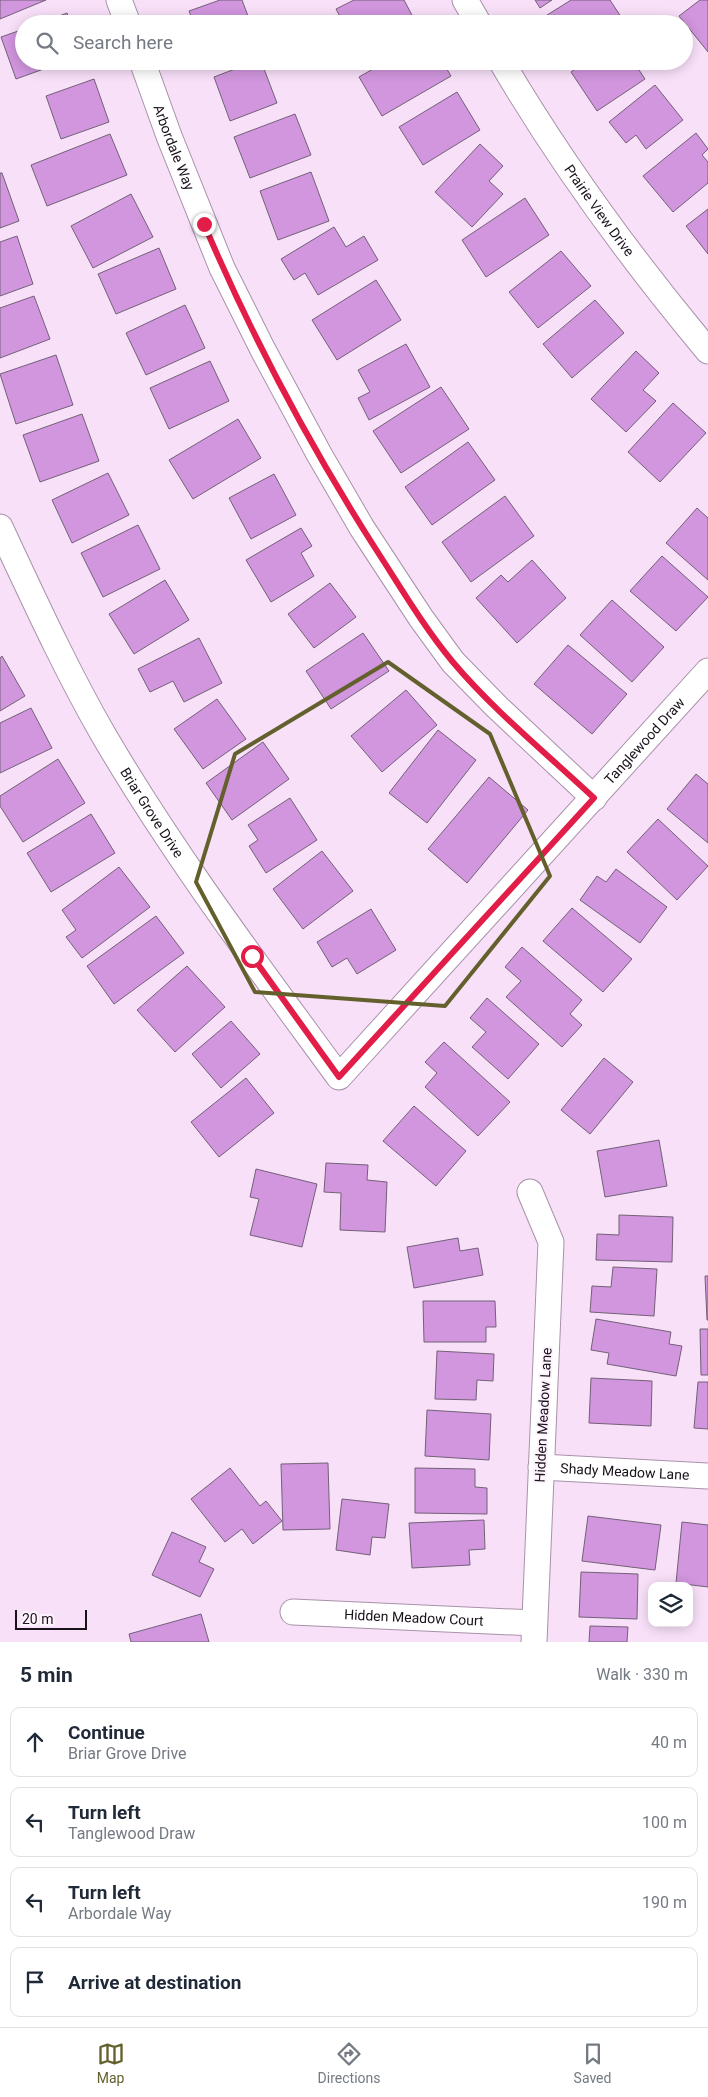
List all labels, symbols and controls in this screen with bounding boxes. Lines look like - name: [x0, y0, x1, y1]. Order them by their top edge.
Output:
- search box: [15, 15, 693, 70]
- icon: search: [33, 29, 61, 57]
- text: Search here: [73, 31, 173, 54]
- street label: Arbordale Way: [150, 102, 198, 193]
- street label: Prairie View Drive: [561, 162, 638, 259]
- route end: [193, 213, 216, 236]
- street label: Tanglewood Draw: [601, 694, 688, 787]
- street label: Briar Grove Drive: [117, 765, 187, 861]
- route start: [241, 945, 264, 968]
- street label: Hidden Meadow Lane: [531, 1347, 555, 1483]
- street label: Shady Meadow Lane: [560, 1460, 690, 1483]
- map controls: [648, 1582, 693, 1627]
- button: layers: [648, 1582, 693, 1627]
- street label: Hidden Meadow Court: [344, 1606, 484, 1629]
- scale bar: [15, 1607, 88, 1630]
- text: 20 m: [22, 1611, 54, 1627]
- text: 5 min: [20, 1663, 73, 1687]
- text: Walk · 330 m: [596, 1665, 688, 1684]
- text: Continue: [68, 1721, 145, 1744]
- icon: ahead: [21, 1728, 49, 1756]
- text: 40 m: [651, 1733, 687, 1752]
- text: Briar Grove Drive: [68, 1744, 187, 1763]
- text: Turn left: [68, 1801, 141, 1824]
- icon: left: [21, 1808, 49, 1836]
- text: 100 m: [642, 1813, 687, 1832]
- text: Tanglewood Draw: [68, 1824, 195, 1843]
- text: Turn left: [68, 1881, 141, 1904]
- icon: left: [21, 1888, 49, 1916]
- text: 190 m: [642, 1893, 687, 1912]
- text: Arbordale Way: [68, 1904, 171, 1923]
- icon: arrive: [21, 1968, 49, 1996]
- text: Arrive at destination: [68, 1971, 241, 1994]
- tab: Map: [97, 2040, 125, 2086]
- tab: Directions: [318, 2040, 381, 2086]
- tab: Saved: [574, 2040, 611, 2086]

